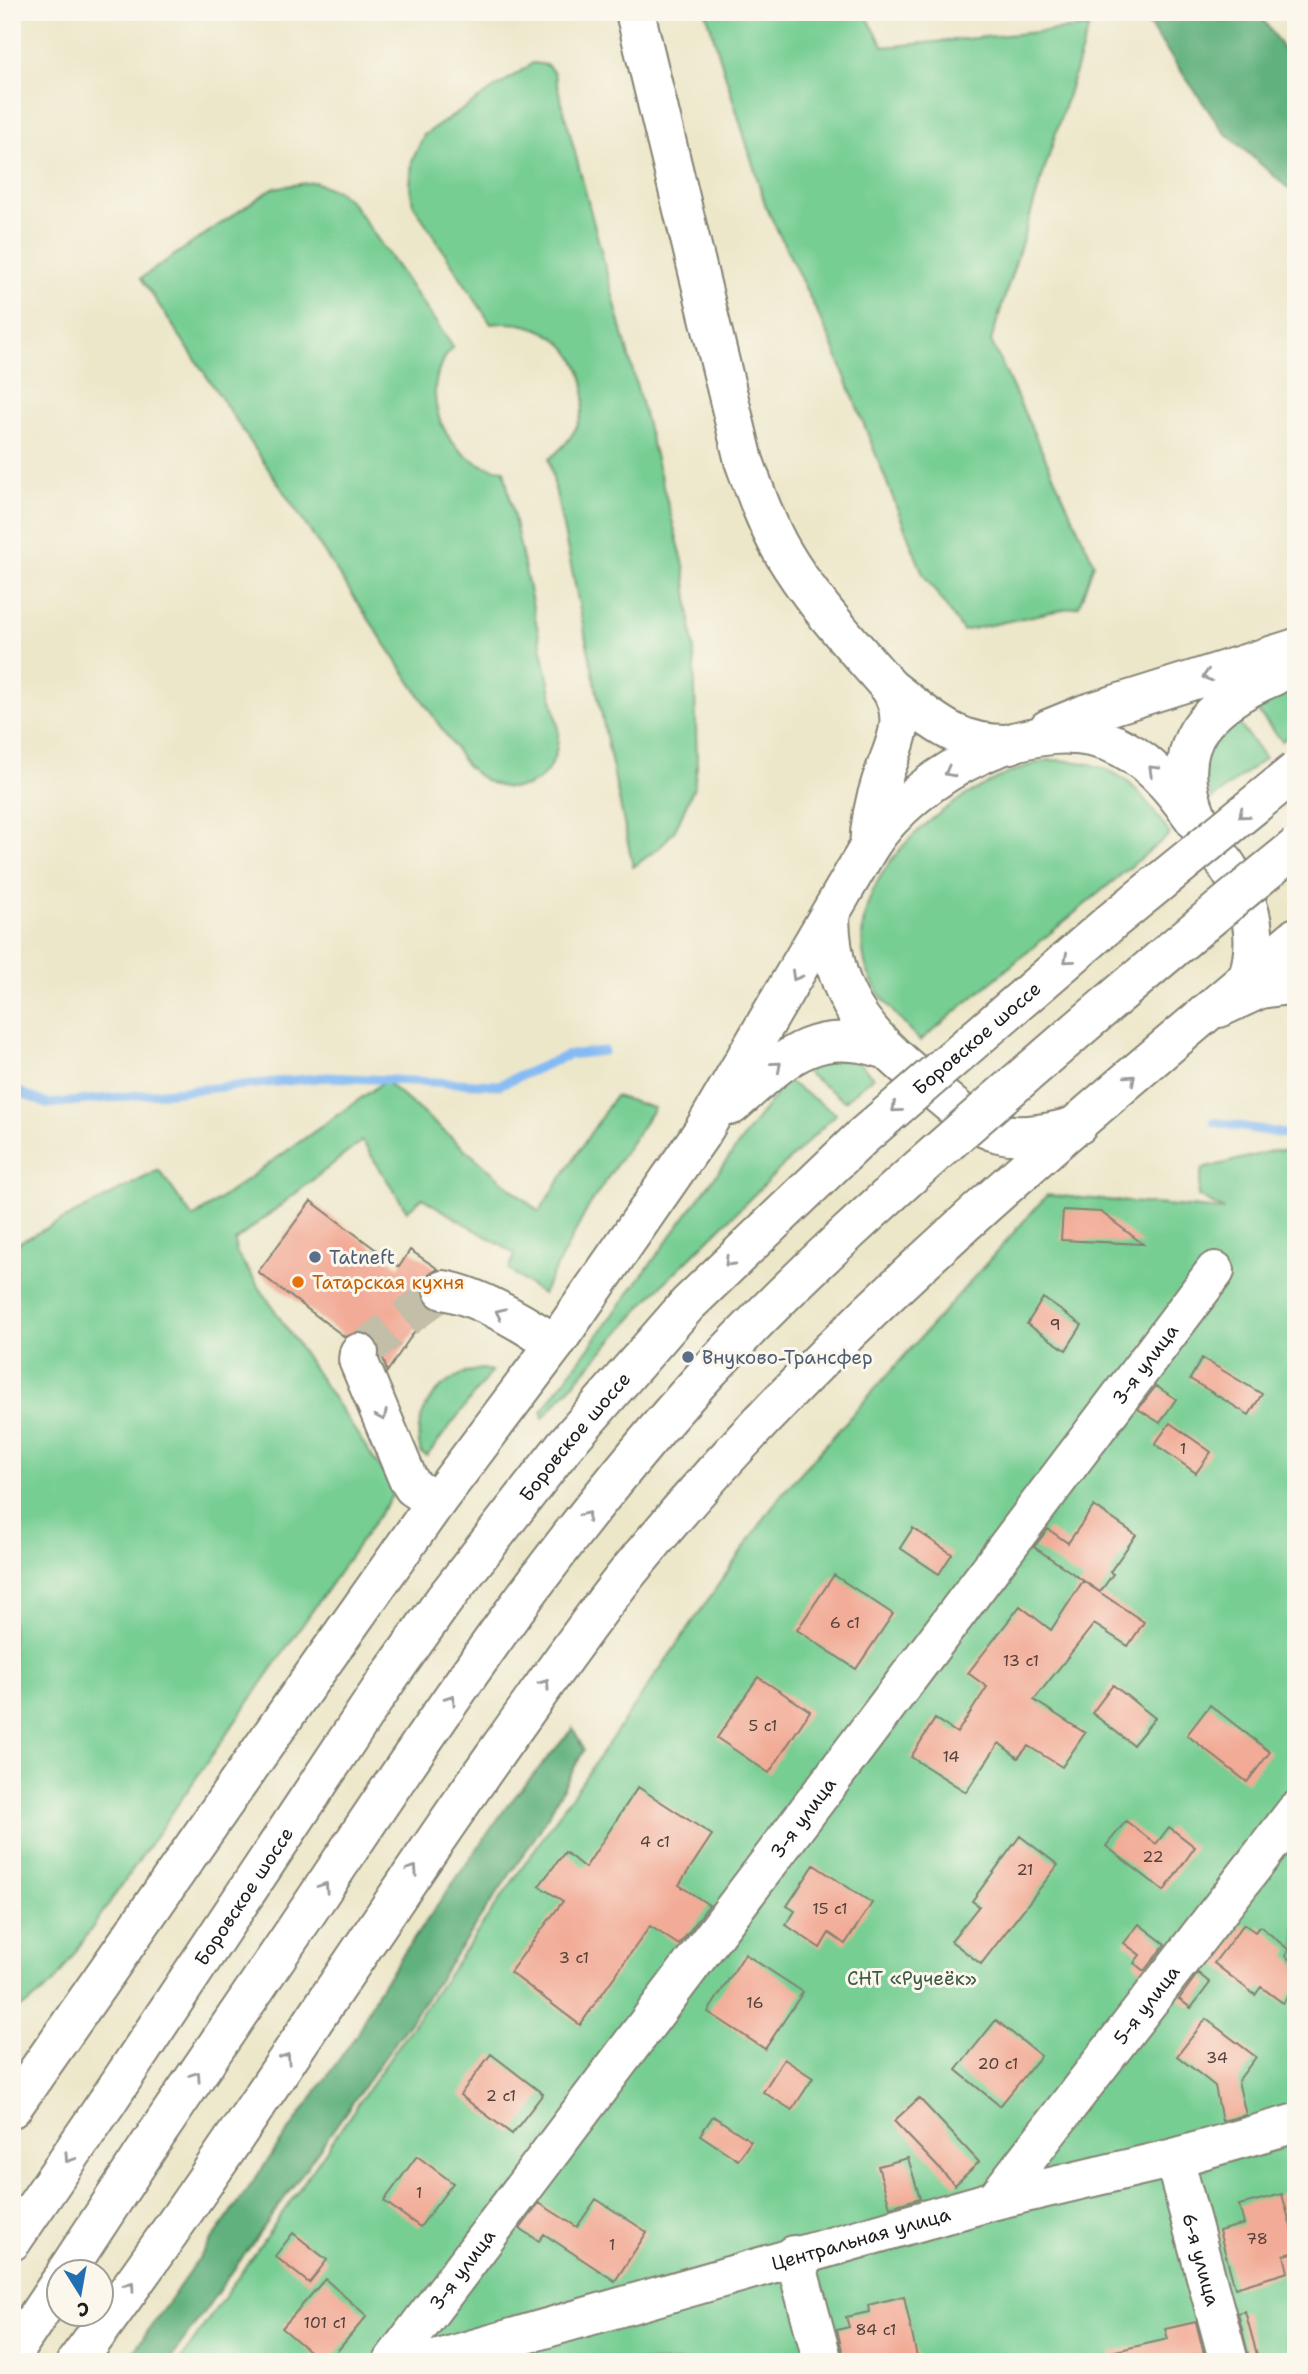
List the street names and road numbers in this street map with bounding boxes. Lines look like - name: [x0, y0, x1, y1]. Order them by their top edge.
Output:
- street label: Боровское шоссе: [907, 976, 1046, 1100]
- street label: 3-я улица: [1106, 1318, 1184, 1410]
- street label: Боровское шоссе: [513, 1366, 636, 1506]
- street label: 3-я улица: [764, 1772, 841, 1863]
- street label: Боровское шоссе: [189, 1822, 299, 1970]
- street label: 5-я улица: [1108, 1960, 1185, 2049]
- street label: Центральная улица: [768, 2201, 953, 2276]
- street label: 6-я улица: [1177, 2210, 1226, 2309]
- street label: 3-я улица: [423, 2224, 501, 2315]

